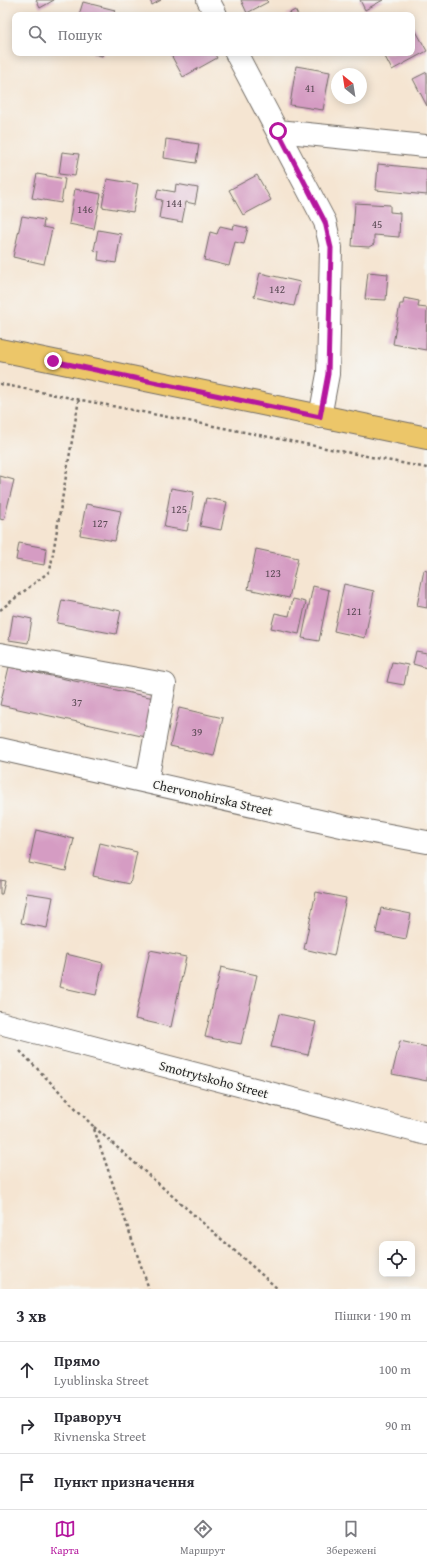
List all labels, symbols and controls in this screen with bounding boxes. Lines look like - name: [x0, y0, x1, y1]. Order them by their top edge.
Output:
- search box: [12, 12, 415, 56]
- icon: search: [26, 23, 48, 45]
- text: Пошук: [58, 24, 102, 45]
- north arrow: [331, 68, 367, 104]
- house number: 41: [305, 80, 315, 96]
- route start: [269, 122, 287, 140]
- house number: 144: [166, 195, 182, 211]
- house number: 146: [77, 201, 93, 217]
- house number: 45: [372, 216, 382, 232]
- house number: 142: [269, 281, 285, 297]
- route end: [44, 352, 62, 370]
- house number: 125: [171, 501, 187, 517]
- house number: 127: [92, 515, 108, 531]
- house number: 123: [265, 565, 281, 581]
- house number: 121: [346, 603, 362, 619]
- house number: 37: [72, 694, 82, 710]
- house number: 39: [192, 724, 202, 740]
- street label: Chervonohirska Street: [151, 774, 275, 821]
- street label: Smotrytskoho Street: [157, 1056, 271, 1103]
- map controls: [379, 1241, 415, 1277]
- button: locate: [379, 1241, 415, 1277]
- text: 3 хв: [16, 1303, 46, 1328]
- text: Пішки · 190 m: [334, 1306, 411, 1325]
- text: Прямо: [54, 1350, 100, 1371]
- icon: ahead: [16, 1359, 38, 1381]
- text: 100 m: [379, 1360, 411, 1379]
- text: Lyublinska Street: [54, 1371, 149, 1390]
- text: Праворуч: [54, 1406, 121, 1427]
- icon: right: [16, 1415, 38, 1437]
- text: 90 m: [385, 1416, 411, 1435]
- text: Rivnenska Street: [54, 1427, 146, 1446]
- icon: arrive: [16, 1471, 38, 1493]
- text: Пункт призначення: [54, 1471, 195, 1492]
- tab: Карта: [51, 1518, 79, 1558]
- tab: Маршрут: [180, 1518, 225, 1558]
- tab: Збережені: [326, 1518, 376, 1558]

